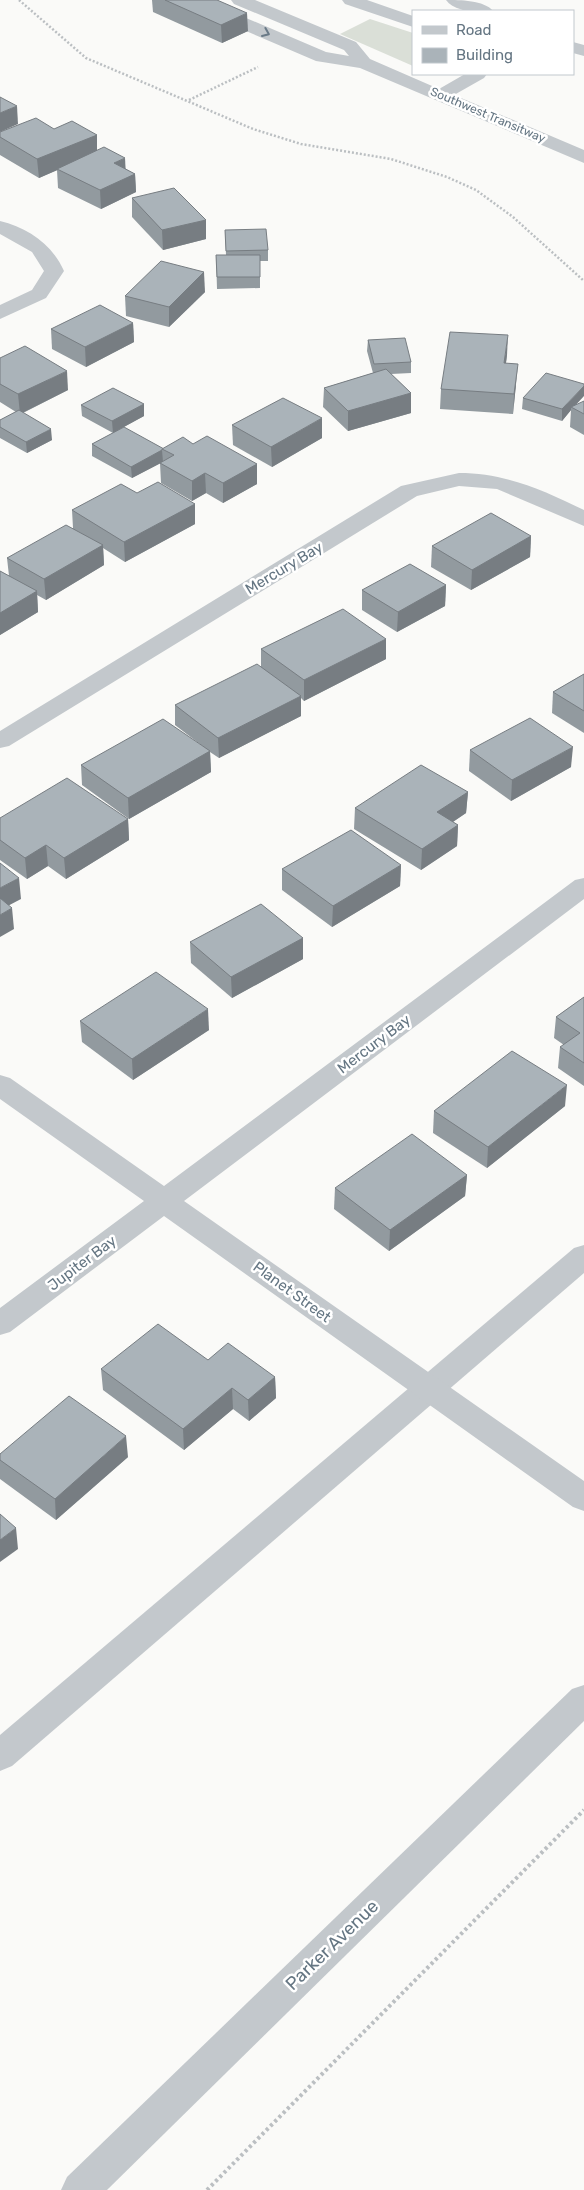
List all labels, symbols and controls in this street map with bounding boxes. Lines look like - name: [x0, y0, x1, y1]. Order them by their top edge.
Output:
- legend: [412, 10, 574, 75]
- text: Road: [456, 21, 492, 39]
- one-way arrow: [261, 26, 270, 37]
- text: Building: [456, 46, 513, 64]
- street label: Southwest Transitway: [428, 84, 548, 146]
- street label: Mercury Bay: [242, 538, 326, 598]
- street label: Mercury Bay: [334, 1011, 414, 1077]
- street label: Jupiter Bay: [44, 1232, 120, 1294]
- street label: Planet Street: [250, 1258, 335, 1326]
- street label: Parker Avenue: [281, 1895, 383, 1995]

